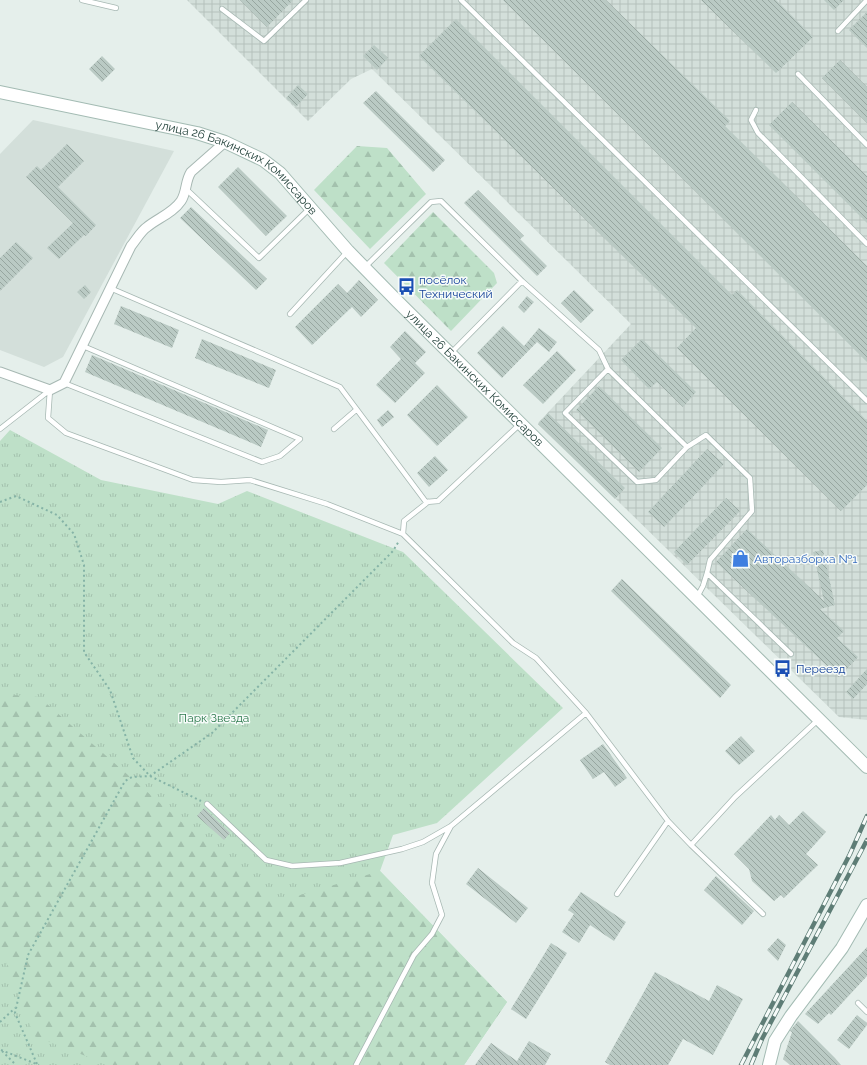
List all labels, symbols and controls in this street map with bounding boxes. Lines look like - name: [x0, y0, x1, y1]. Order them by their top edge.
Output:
- street label: улица 26 Бакинских Комиссаров: [154, 118, 320, 218]
- place label: посёлок Технический: [419, 273, 493, 301]
- bus stop icon: посёлок Технический: [396, 277, 416, 297]
- street label: улица 26 Бакинских Комиссаров: [403, 307, 546, 449]
- shop icon: Авторазборка №1: [731, 549, 751, 569]
- place label: Авторазборка №1: [754, 552, 857, 566]
- bus stop icon: Переезд: [773, 659, 793, 679]
- place label: Переезд: [796, 662, 846, 676]
- park label: Парк Звезда: [179, 711, 249, 725]

